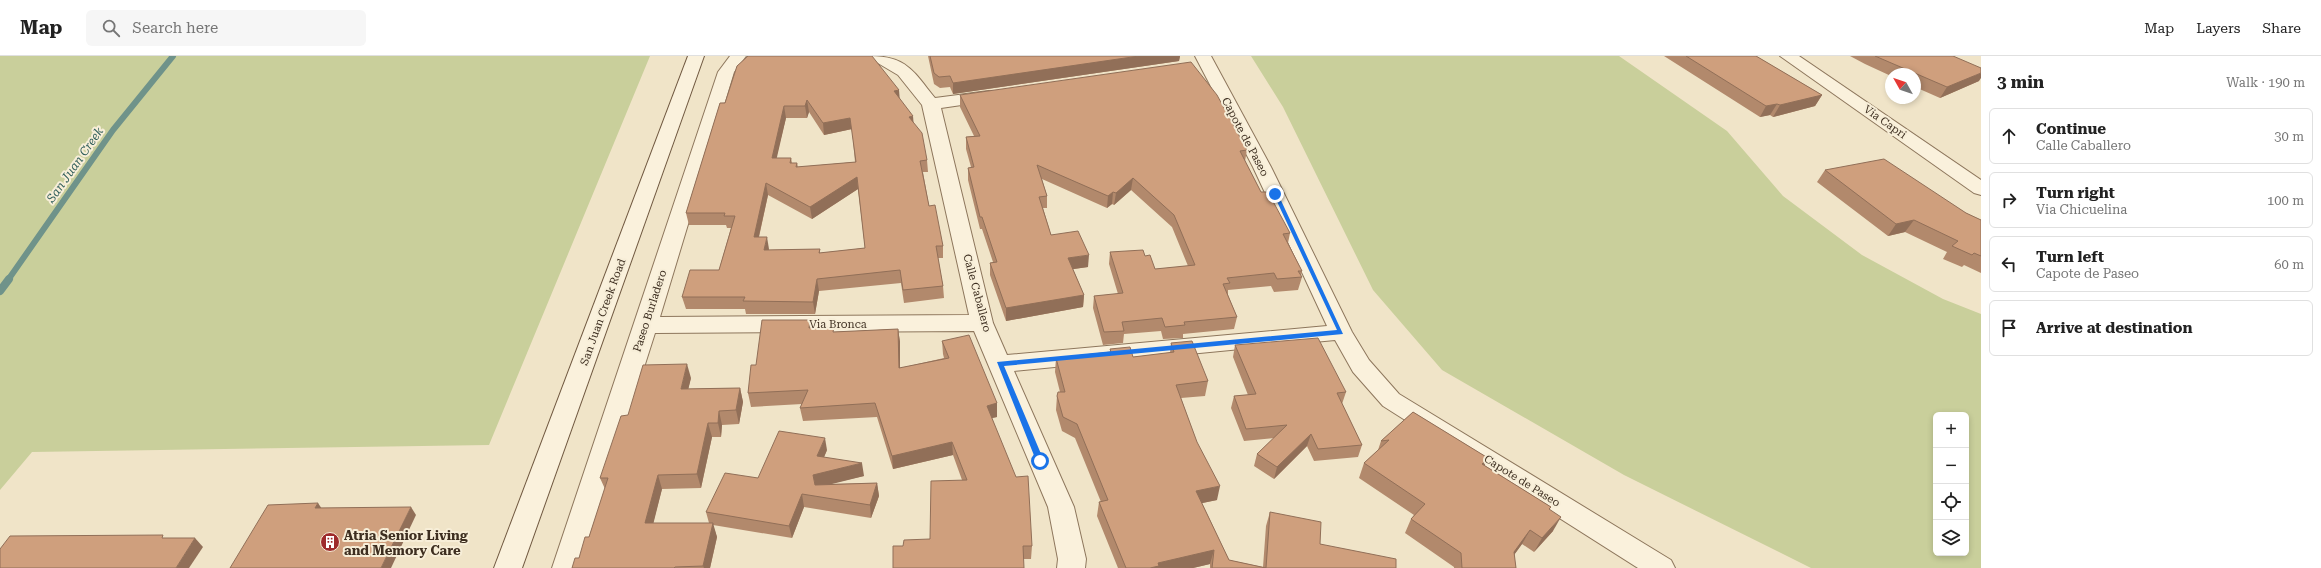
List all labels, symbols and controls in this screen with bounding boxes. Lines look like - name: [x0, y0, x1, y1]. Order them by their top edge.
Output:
- search box: [86, 10, 366, 46]
- text: Map: [20, 16, 62, 39]
- icon: search: [100, 17, 122, 39]
- text: Search here: [132, 19, 218, 37]
- text: Map: [2144, 20, 2174, 36]
- text: Layers: [2196, 20, 2240, 36]
- text: Share: [2262, 20, 2301, 36]
- north arrow: [1885, 68, 1921, 104]
- text: 3 min: [1997, 72, 2044, 92]
- text: Walk · 190 m: [2226, 75, 2305, 90]
- street label: Capote de Paseo: [1219, 95, 1271, 179]
- street label: Via Capri: [1861, 103, 1909, 142]
- text: Continue: [2036, 120, 2106, 138]
- water label: San Juan Creek: [43, 124, 106, 206]
- icon: ahead: [1998, 125, 2020, 147]
- text: 30 m: [2274, 129, 2304, 144]
- text: Calle Caballero: [2036, 138, 2131, 153]
- text: Turn right: [2036, 184, 2115, 202]
- route end: [1266, 185, 1284, 203]
- icon: right: [1998, 189, 2020, 211]
- text: 100 m: [2267, 193, 2304, 208]
- text: Via Chicuelina: [2036, 202, 2127, 217]
- text: Turn left: [2036, 248, 2104, 266]
- street label: Calle Caballero: [960, 253, 994, 334]
- icon: left: [1998, 253, 2020, 275]
- street label: San Juan Creek Road: [578, 257, 628, 367]
- text: 60 m: [2274, 257, 2304, 272]
- text: Capote de Paseo: [2036, 266, 2139, 281]
- street label: Paseo Burladero: [631, 268, 669, 354]
- icon: arrive: [1998, 317, 2020, 339]
- street label: Via Bronca: [809, 318, 867, 331]
- text: Arrive at destination: [2036, 319, 2192, 337]
- map controls: [1933, 412, 1969, 556]
- button: +: [1933, 412, 1969, 448]
- button: −: [1933, 448, 1969, 484]
- route start: [1031, 452, 1049, 470]
- street label: Capote de Paseo: [1482, 452, 1563, 510]
- button: locate: [1933, 484, 1969, 520]
- button: layers: [1933, 520, 1969, 556]
- place label: Atria Senior Living and Memory Care: [344, 528, 468, 558]
- building icon: Atria Senior Living and Memory Care: [319, 531, 341, 553]

